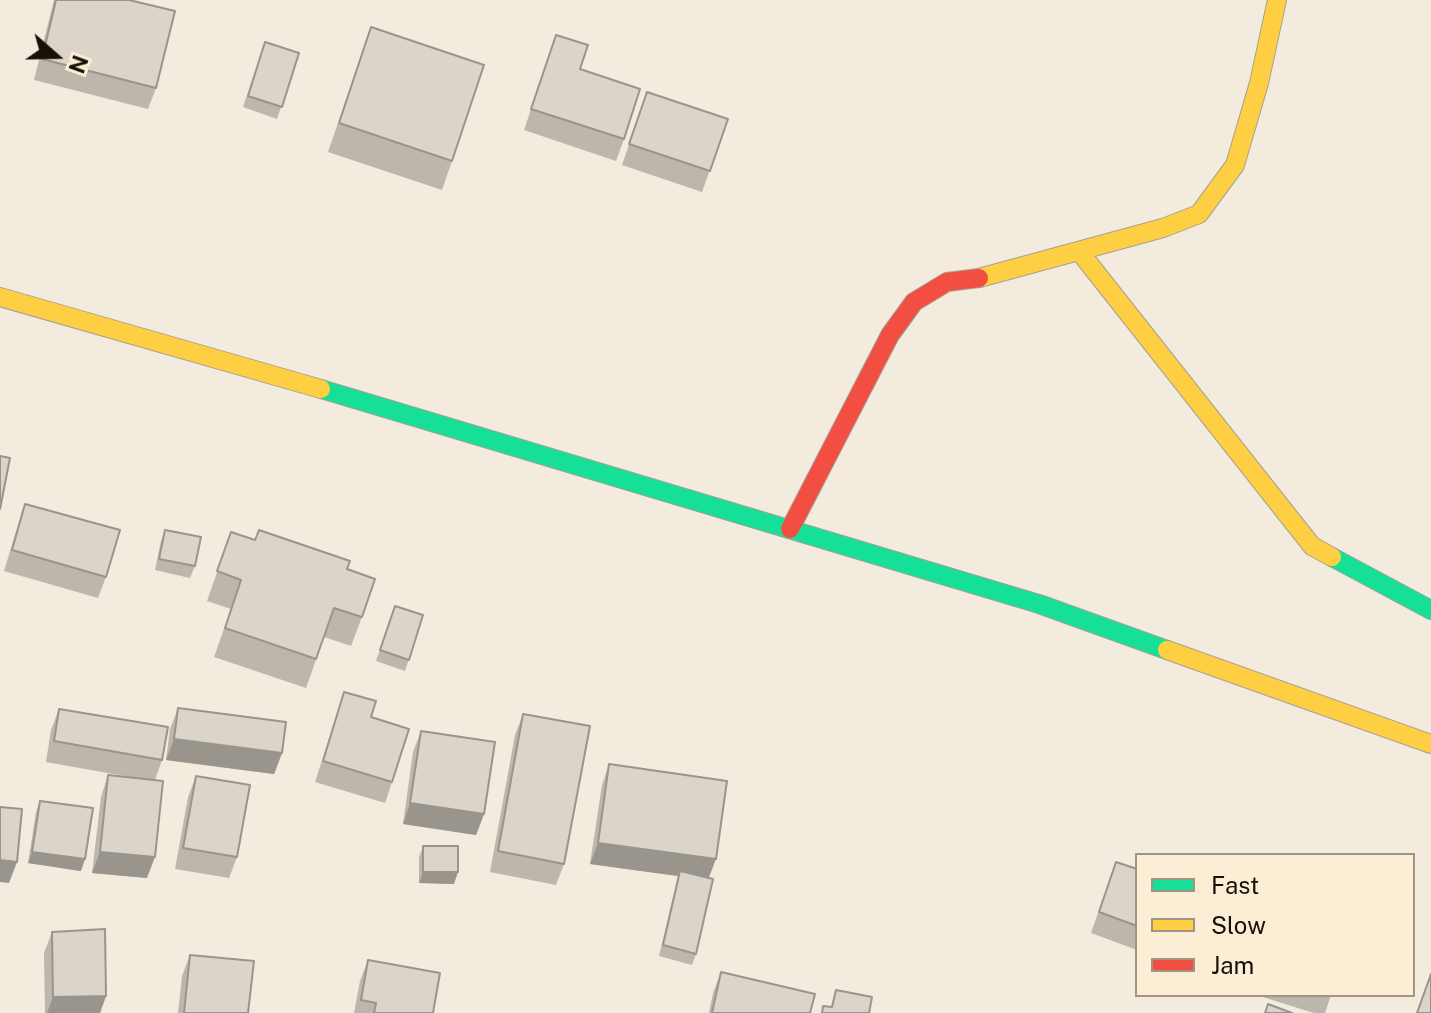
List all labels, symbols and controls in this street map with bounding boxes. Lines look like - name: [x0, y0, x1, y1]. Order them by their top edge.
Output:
- north arrow: [16, 16, 96, 96]
- text: N: [63, 52, 94, 77]
- legend: [1135, 853, 1415, 997]
- text: Fast: [1211, 871, 1259, 899]
- text: Slow: [1211, 911, 1266, 939]
- text: Jam: [1211, 951, 1254, 979]

